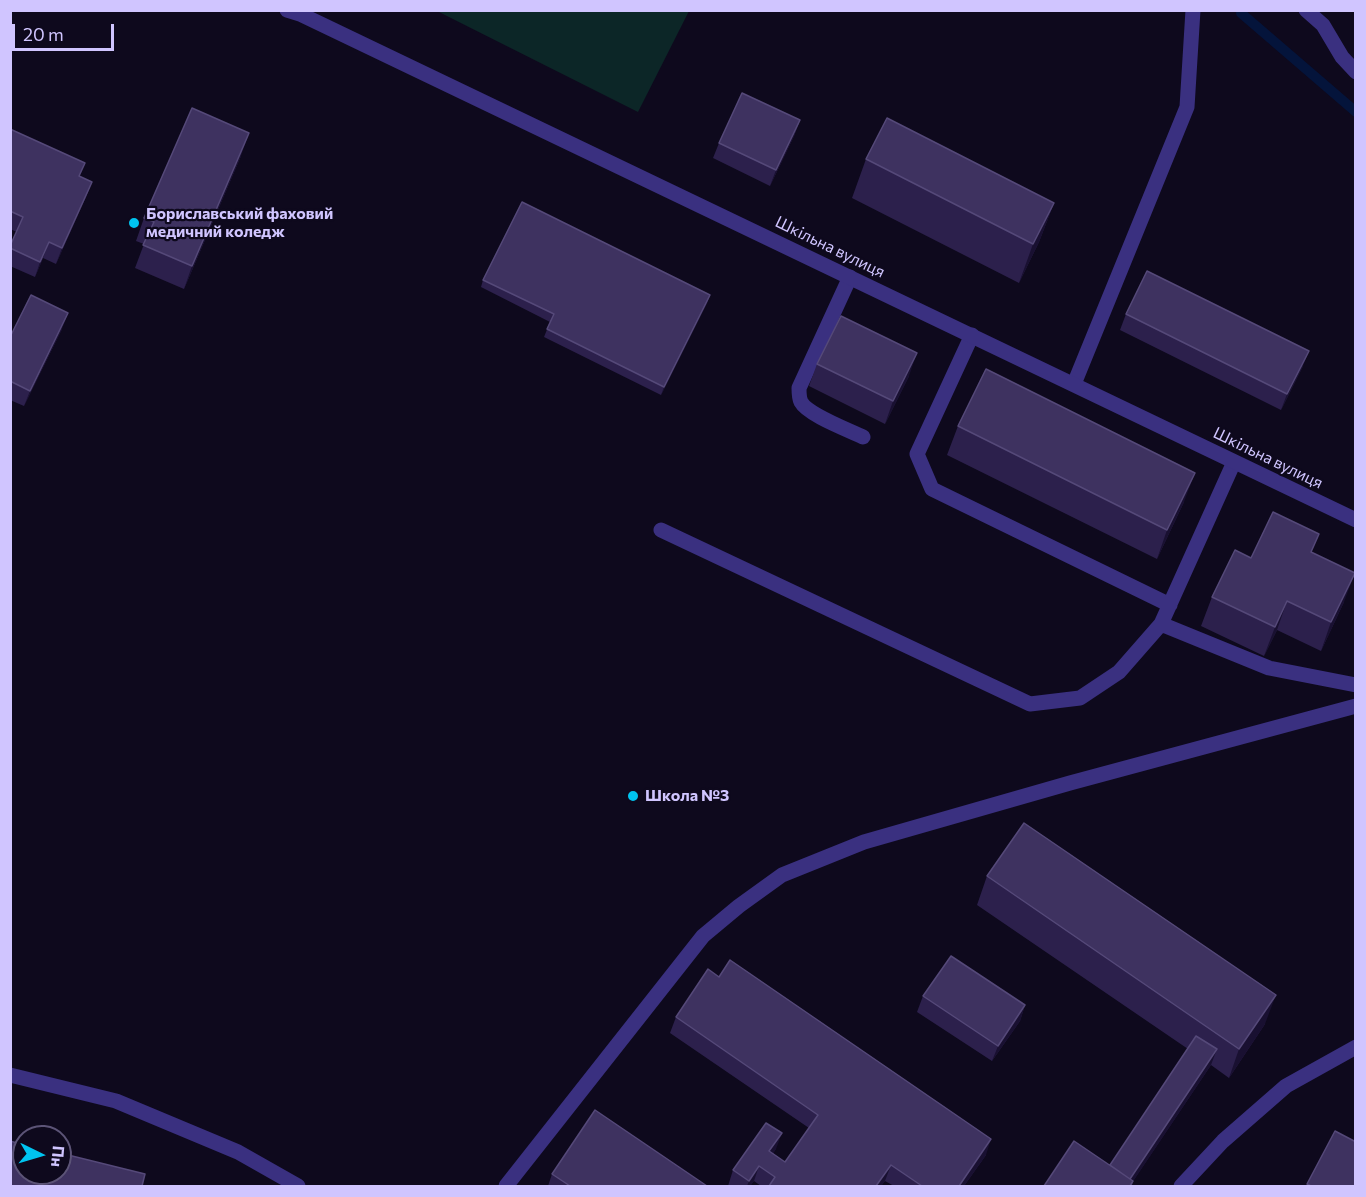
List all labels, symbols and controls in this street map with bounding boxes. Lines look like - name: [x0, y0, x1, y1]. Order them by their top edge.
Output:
- scale bar: [15, 12, 117, 50]
- text: 20 m: [23, 23, 64, 45]
- place label: Бориславський фаховий медичний коледж: [146, 204, 333, 242]
- street label: Шкільна вулиця: [772, 212, 888, 282]
- marker: Бориславський фаховий медичний коледж: [127, 216, 141, 230]
- street label: Шкільна вулиця: [1210, 423, 1326, 493]
- place label: Школа №3: [645, 786, 729, 806]
- marker: Школа №3: [626, 789, 640, 803]
- north arrow: [12, 1125, 72, 1185]
- text: Пн: [48, 1145, 69, 1168]

